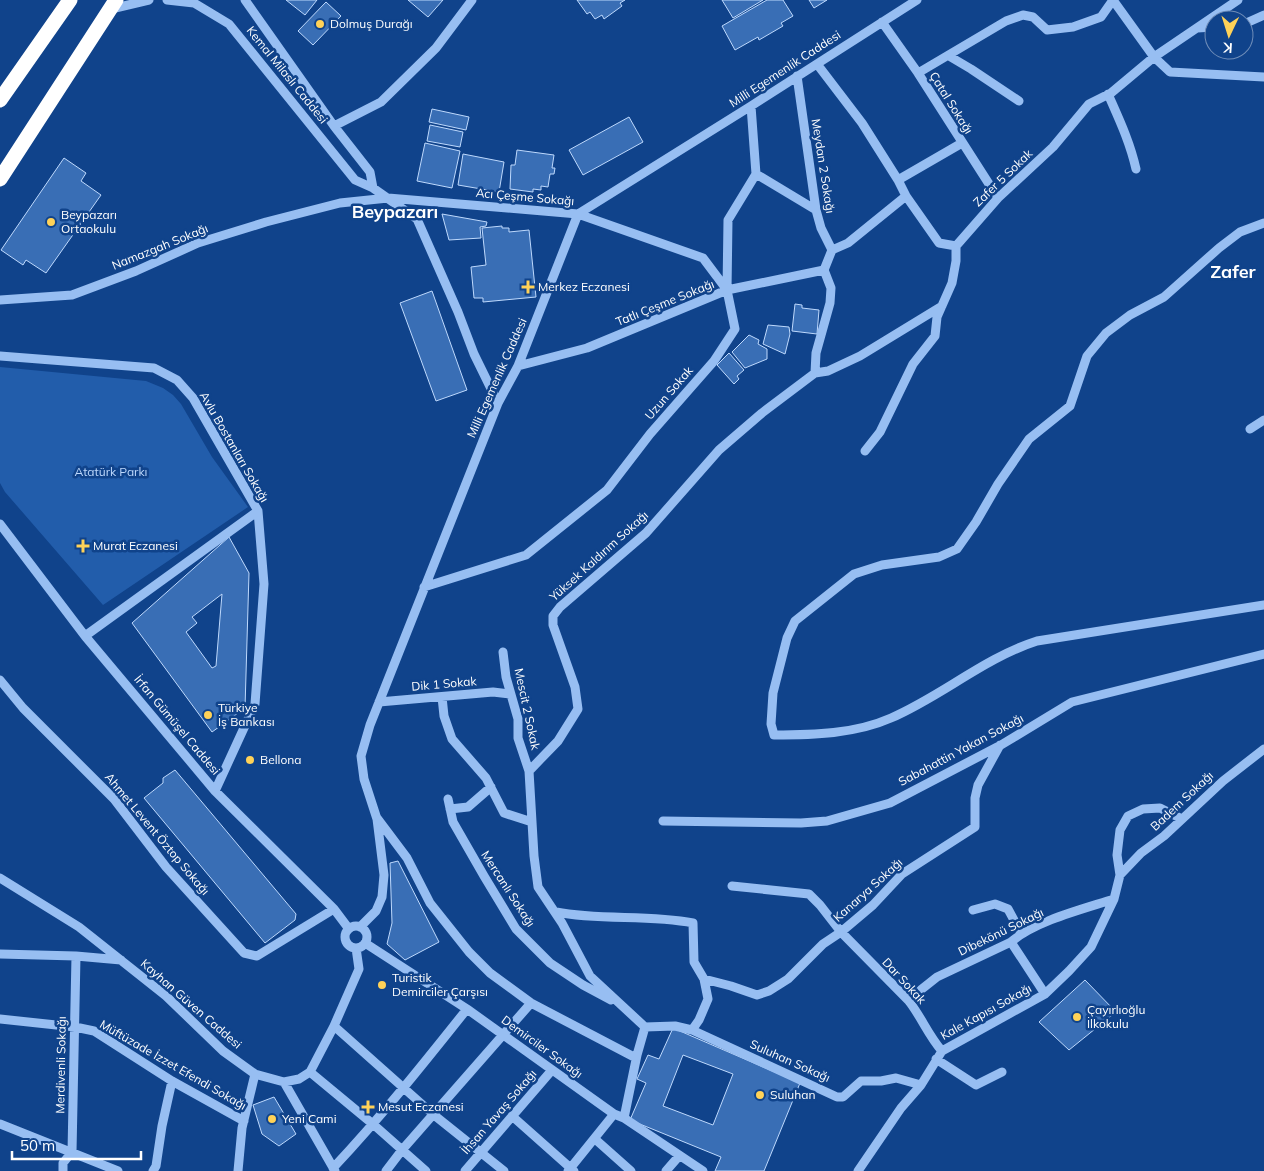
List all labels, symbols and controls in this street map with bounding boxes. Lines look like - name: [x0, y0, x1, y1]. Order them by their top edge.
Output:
- north arrow: [1204, 10, 1254, 60]
- place label: Dolmuş Durağı: [330, 16, 413, 31]
- marker: Dolmuş Durağı: [314, 18, 326, 30]
- street label: Kemal Milaslı Caddesi: [244, 23, 331, 126]
- street label: Milli Egemenlik Caddesi: [726, 27, 843, 110]
- text: K: [1222, 39, 1233, 57]
- street label: Çatal Sokağı: [926, 69, 976, 137]
- street label: Meydan 2 Sokağı: [809, 118, 838, 214]
- street label: Zafer 5 Sokak: [970, 145, 1036, 210]
- street label: Acı Çeşme Sokağı: [475, 185, 575, 208]
- district label: Beypazarı: [352, 200, 438, 223]
- place label: Beypazarı Ortaokulu: [61, 207, 117, 236]
- marker: Beypazarı Ortaokulu: [45, 216, 57, 228]
- street label: Namazgah Sokağı: [110, 220, 210, 273]
- district label: Zafer: [1210, 260, 1257, 283]
- street label: Tatlı Çeşme Sokağı: [613, 276, 716, 329]
- place label: Merkez Eczanesi: [538, 279, 630, 294]
- marker: Merkez Eczanesi: [522, 281, 534, 293]
- street label: Milli Egemenlik Caddesi: [463, 315, 530, 440]
- street label: Uzun Sokak: [641, 362, 696, 422]
- street label: Avlu Bostanları Sokağı: [197, 389, 272, 505]
- park label: Atatürk Parkı: [75, 464, 147, 479]
- street label: Yüksek Kaldırım Sokağı: [546, 507, 651, 605]
- place label: Murat Eczanesi: [93, 538, 178, 553]
- marker: Murat Eczanesi: [77, 540, 89, 552]
- street label: Mescit 2 Sokak: [512, 667, 544, 752]
- street label: İrfan Gümüşel Caddesi: [131, 672, 224, 778]
- street label: Dik 1 Sokak: [411, 673, 478, 694]
- place label: Türkiye İş Bankası: [218, 700, 275, 729]
- marker: Türkiye İş Bankası: [202, 709, 214, 721]
- street label: Sabahattin Yakan Sokağı: [896, 710, 1026, 789]
- place label: Bellona: [260, 752, 301, 767]
- marker: Bellona: [244, 754, 256, 766]
- street label: Badem Sokağı: [1147, 768, 1216, 834]
- street label: Ahmet Levent Öztop Sokağı: [102, 770, 213, 898]
- street label: Mercanlı Sokağı: [478, 848, 539, 930]
- street label: Kanarya Sokağı: [830, 855, 905, 925]
- street label: Dibekönü Sokağı: [956, 904, 1046, 959]
- street label: Dar Sokak: [879, 955, 930, 1007]
- street label: Kayhan Güven Caddesi: [138, 956, 245, 1052]
- place label: Turistik Demirciler Çarşısı: [392, 970, 488, 999]
- marker: Turistik Demirciler Çarşısı: [376, 979, 388, 991]
- street label: Kale Kapısı Sokağı: [938, 980, 1034, 1043]
- place label: Çayırlıoğlu İlkokulu: [1087, 1002, 1145, 1031]
- marker: Çayırlıoğlu İlkokulu: [1071, 1011, 1083, 1023]
- street label: Demirciler Sokağı: [499, 1012, 586, 1081]
- street label: Merdivenli Sokağı: [52, 1016, 69, 1114]
- street label: Müftüzade İzzet Efendi Sokağı: [97, 1016, 249, 1113]
- street label: Suluhan Sokağı: [748, 1036, 833, 1085]
- street label: İhsan Yavaş Sokağı: [458, 1066, 539, 1157]
- place label: Suluhan: [770, 1087, 815, 1102]
- marker: Suluhan: [754, 1089, 766, 1101]
- place label: Mesut Eczanesi: [378, 1099, 464, 1114]
- marker: Mesut Eczanesi: [362, 1101, 374, 1113]
- place label: Yeni Cami: [281, 1111, 337, 1126]
- marker: Yeni Cami: [266, 1113, 278, 1125]
- scale bar: [12, 1128, 141, 1160]
- text: 50 m: [20, 1136, 55, 1155]

